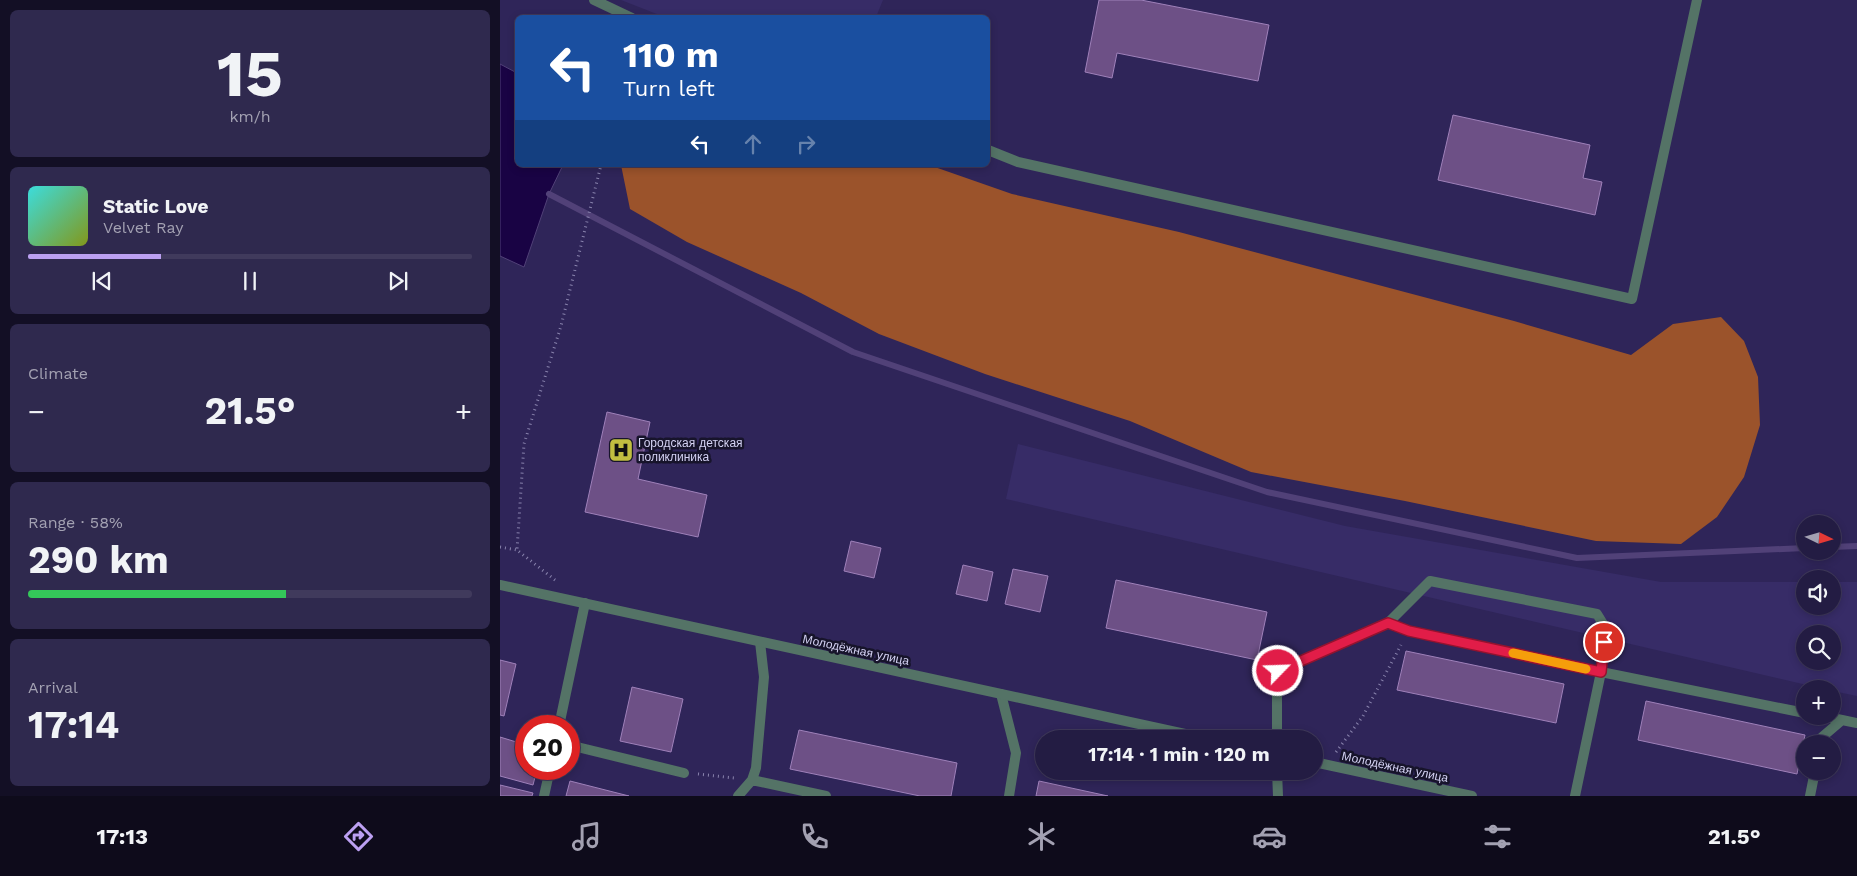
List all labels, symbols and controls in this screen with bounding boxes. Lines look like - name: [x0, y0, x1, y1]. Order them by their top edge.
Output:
- text: 110 m: [623, 34, 719, 76]
- icon: left: [540, 35, 605, 100]
- text: 15: [217, 36, 283, 112]
- text: Turn left: [623, 76, 715, 101]
- text: km/h: [229, 107, 271, 126]
- icon: left: [686, 130, 714, 158]
- icon: ahead: [739, 130, 767, 158]
- icon: right: [792, 130, 820, 158]
- text: Static Love: [103, 195, 208, 218]
- text: Velvet Ray: [103, 218, 183, 237]
- icon: previous: [88, 267, 116, 295]
- icon: pause: [236, 267, 264, 295]
- icon: next: [384, 267, 412, 295]
- text: Climate: [28, 364, 88, 383]
- text: 21.5°: [204, 389, 296, 433]
- text: −: [28, 395, 45, 428]
- text: +: [455, 395, 472, 428]
- place label: Городская детская поликлиника: [638, 436, 743, 464]
- hospital icon: Городская детская поликлиника: [608, 437, 634, 463]
- text: Range · 58%: [28, 513, 123, 532]
- north arrow: [1796, 515, 1841, 560]
- map controls: [1796, 515, 1841, 780]
- text: 290 km: [28, 538, 169, 582]
- button: sound: [1796, 570, 1841, 615]
- pin: [1583, 621, 1625, 663]
- button: search: [1796, 625, 1841, 670]
- icon: arrive: [1590, 628, 1618, 656]
- street label: Молодёжная улица: [801, 632, 911, 668]
- position arrow: [1251, 644, 1303, 696]
- text: Arrival: [28, 678, 78, 697]
- button: +: [1796, 680, 1841, 725]
- text: 17:14: [28, 703, 119, 747]
- speed limit sign: 20: [515, 715, 580, 780]
- button: −: [1796, 735, 1841, 780]
- text: 17:14 · 1 min · 120 m: [1088, 743, 1270, 766]
- street label: Молодёжная улица: [1340, 749, 1450, 785]
- icon: directions: [341, 819, 376, 854]
- icon: music: [569, 819, 604, 854]
- icon: phone: [797, 819, 832, 854]
- icon: climate: [1024, 819, 1059, 854]
- icon: car: [1252, 819, 1287, 854]
- icon: filters: [1480, 819, 1515, 854]
- text: 17:13: [96, 824, 148, 849]
- text: 21.5°: [1708, 824, 1761, 849]

